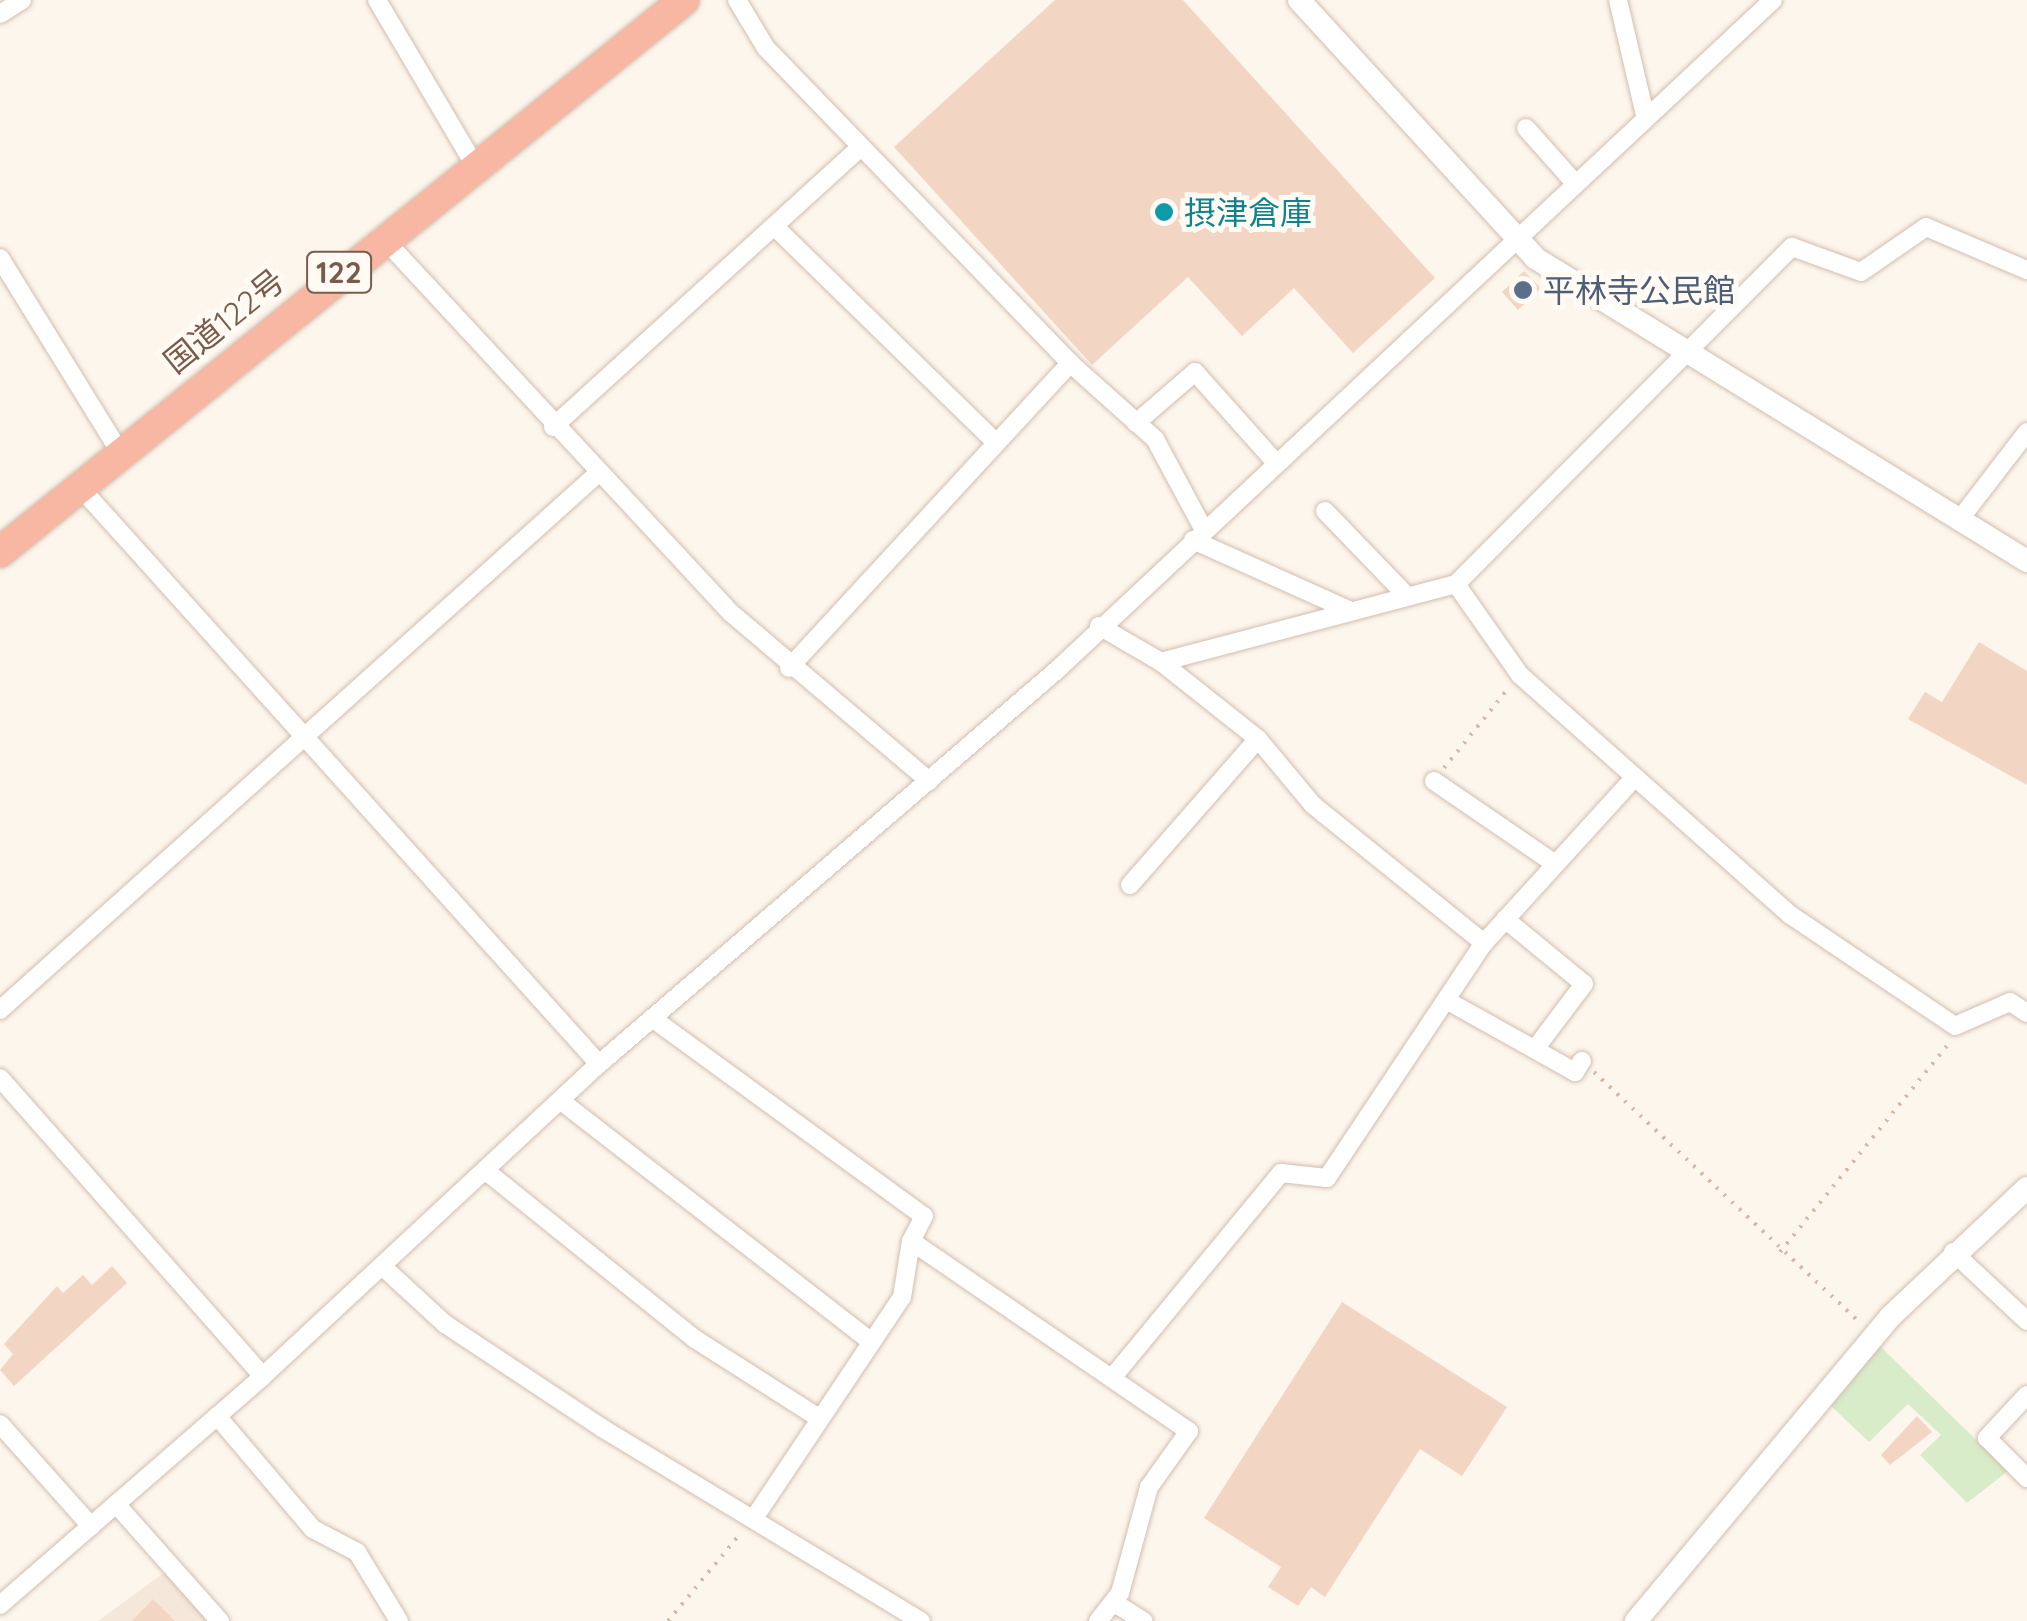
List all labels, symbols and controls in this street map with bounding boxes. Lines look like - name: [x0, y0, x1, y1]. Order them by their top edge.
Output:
- place label: 摂津倉庫: [1184, 193, 1312, 231]
- marker: 摂津倉庫: [1153, 201, 1175, 223]
- road number: 122: [304, 247, 374, 297]
- street label: 国道122号: [156, 261, 292, 381]
- place label: 平林寺公民館: [1543, 271, 1735, 309]
- marker: 平林寺公民館: [1512, 279, 1534, 301]

